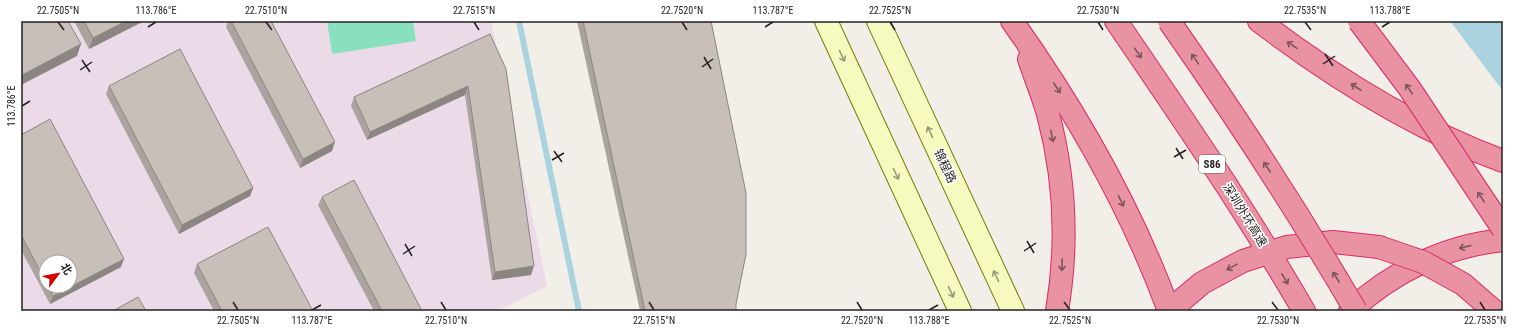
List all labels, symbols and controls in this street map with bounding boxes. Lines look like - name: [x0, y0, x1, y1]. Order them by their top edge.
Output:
- text: 22.7505°N: [37, 5, 79, 16]
- text: 113.786°E: [136, 5, 177, 16]
- text: 22.7510°N: [245, 5, 287, 16]
- text: 22.7515°N: [453, 5, 495, 16]
- text: 22.7520°N: [661, 5, 703, 16]
- text: 113.787°E: [753, 5, 794, 16]
- text: 22.7525°N: [869, 5, 911, 16]
- text: 22.7530°N: [1077, 5, 1119, 16]
- text: 22.7535°N: [1284, 5, 1326, 16]
- text: 113.788°E: [1370, 5, 1411, 16]
- one-way arrow: [1287, 41, 1298, 49]
- one-way arrow: [1134, 47, 1142, 58]
- one-way arrow: [839, 50, 846, 62]
- one-way arrow: [1191, 53, 1199, 64]
- one-way arrow: [1053, 82, 1061, 93]
- one-way arrow: [1351, 83, 1362, 91]
- one-way arrow: [1405, 84, 1413, 95]
- text: 113.786°E: [6, 85, 17, 126]
- one-way arrow: [926, 127, 933, 139]
- one-way arrow: [1049, 129, 1057, 142]
- street label: 锦程路: [931, 147, 959, 185]
- road number: S86: [1199, 155, 1225, 173]
- one-way arrow: [1263, 162, 1271, 173]
- one-way arrow: [893, 168, 901, 180]
- street label: 深圳外环高速: [1220, 181, 1270, 249]
- one-way arrow: [1477, 191, 1485, 203]
- one-way arrow: [1118, 195, 1125, 207]
- one-way arrow: [1458, 244, 1471, 251]
- north arrow: [38, 254, 78, 294]
- one-way arrow: [1059, 258, 1066, 271]
- text: 北: [58, 261, 74, 277]
- one-way arrow: [1226, 263, 1238, 271]
- one-way arrow: [992, 270, 999, 282]
- one-way arrow: [1331, 271, 1339, 283]
- one-way arrow: [1281, 274, 1289, 285]
- one-way arrow: [948, 286, 955, 298]
- text: 22.7505°N: [217, 315, 259, 326]
- text: 113.787°E: [292, 315, 333, 326]
- text: 22.7510°N: [425, 315, 467, 326]
- text: 22.7515°N: [633, 315, 675, 326]
- text: 22.7520°N: [841, 315, 883, 326]
- text: 113.788°E: [909, 315, 950, 326]
- text: 22.7525°N: [1049, 315, 1091, 326]
- text: 22.7530°N: [1257, 315, 1299, 326]
- text: 22.7535°N: [1464, 315, 1506, 326]

